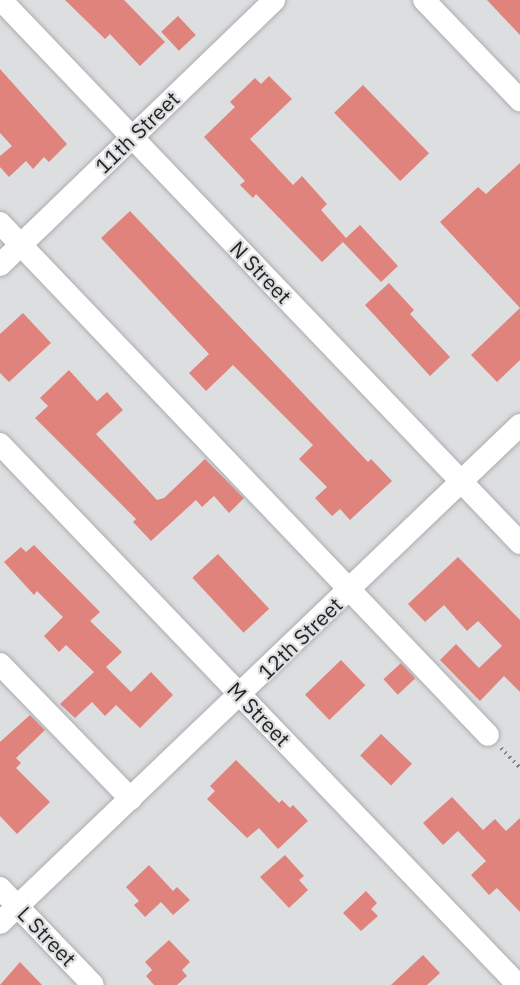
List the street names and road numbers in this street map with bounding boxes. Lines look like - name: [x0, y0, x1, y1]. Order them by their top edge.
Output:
- street label: 11th Street: [90, 86, 184, 178]
- street label: N Street: [225, 235, 297, 309]
- street label: 12th Street: [253, 592, 347, 684]
- street label: M Street: [222, 677, 296, 751]
- street label: L Street: [13, 901, 81, 971]

